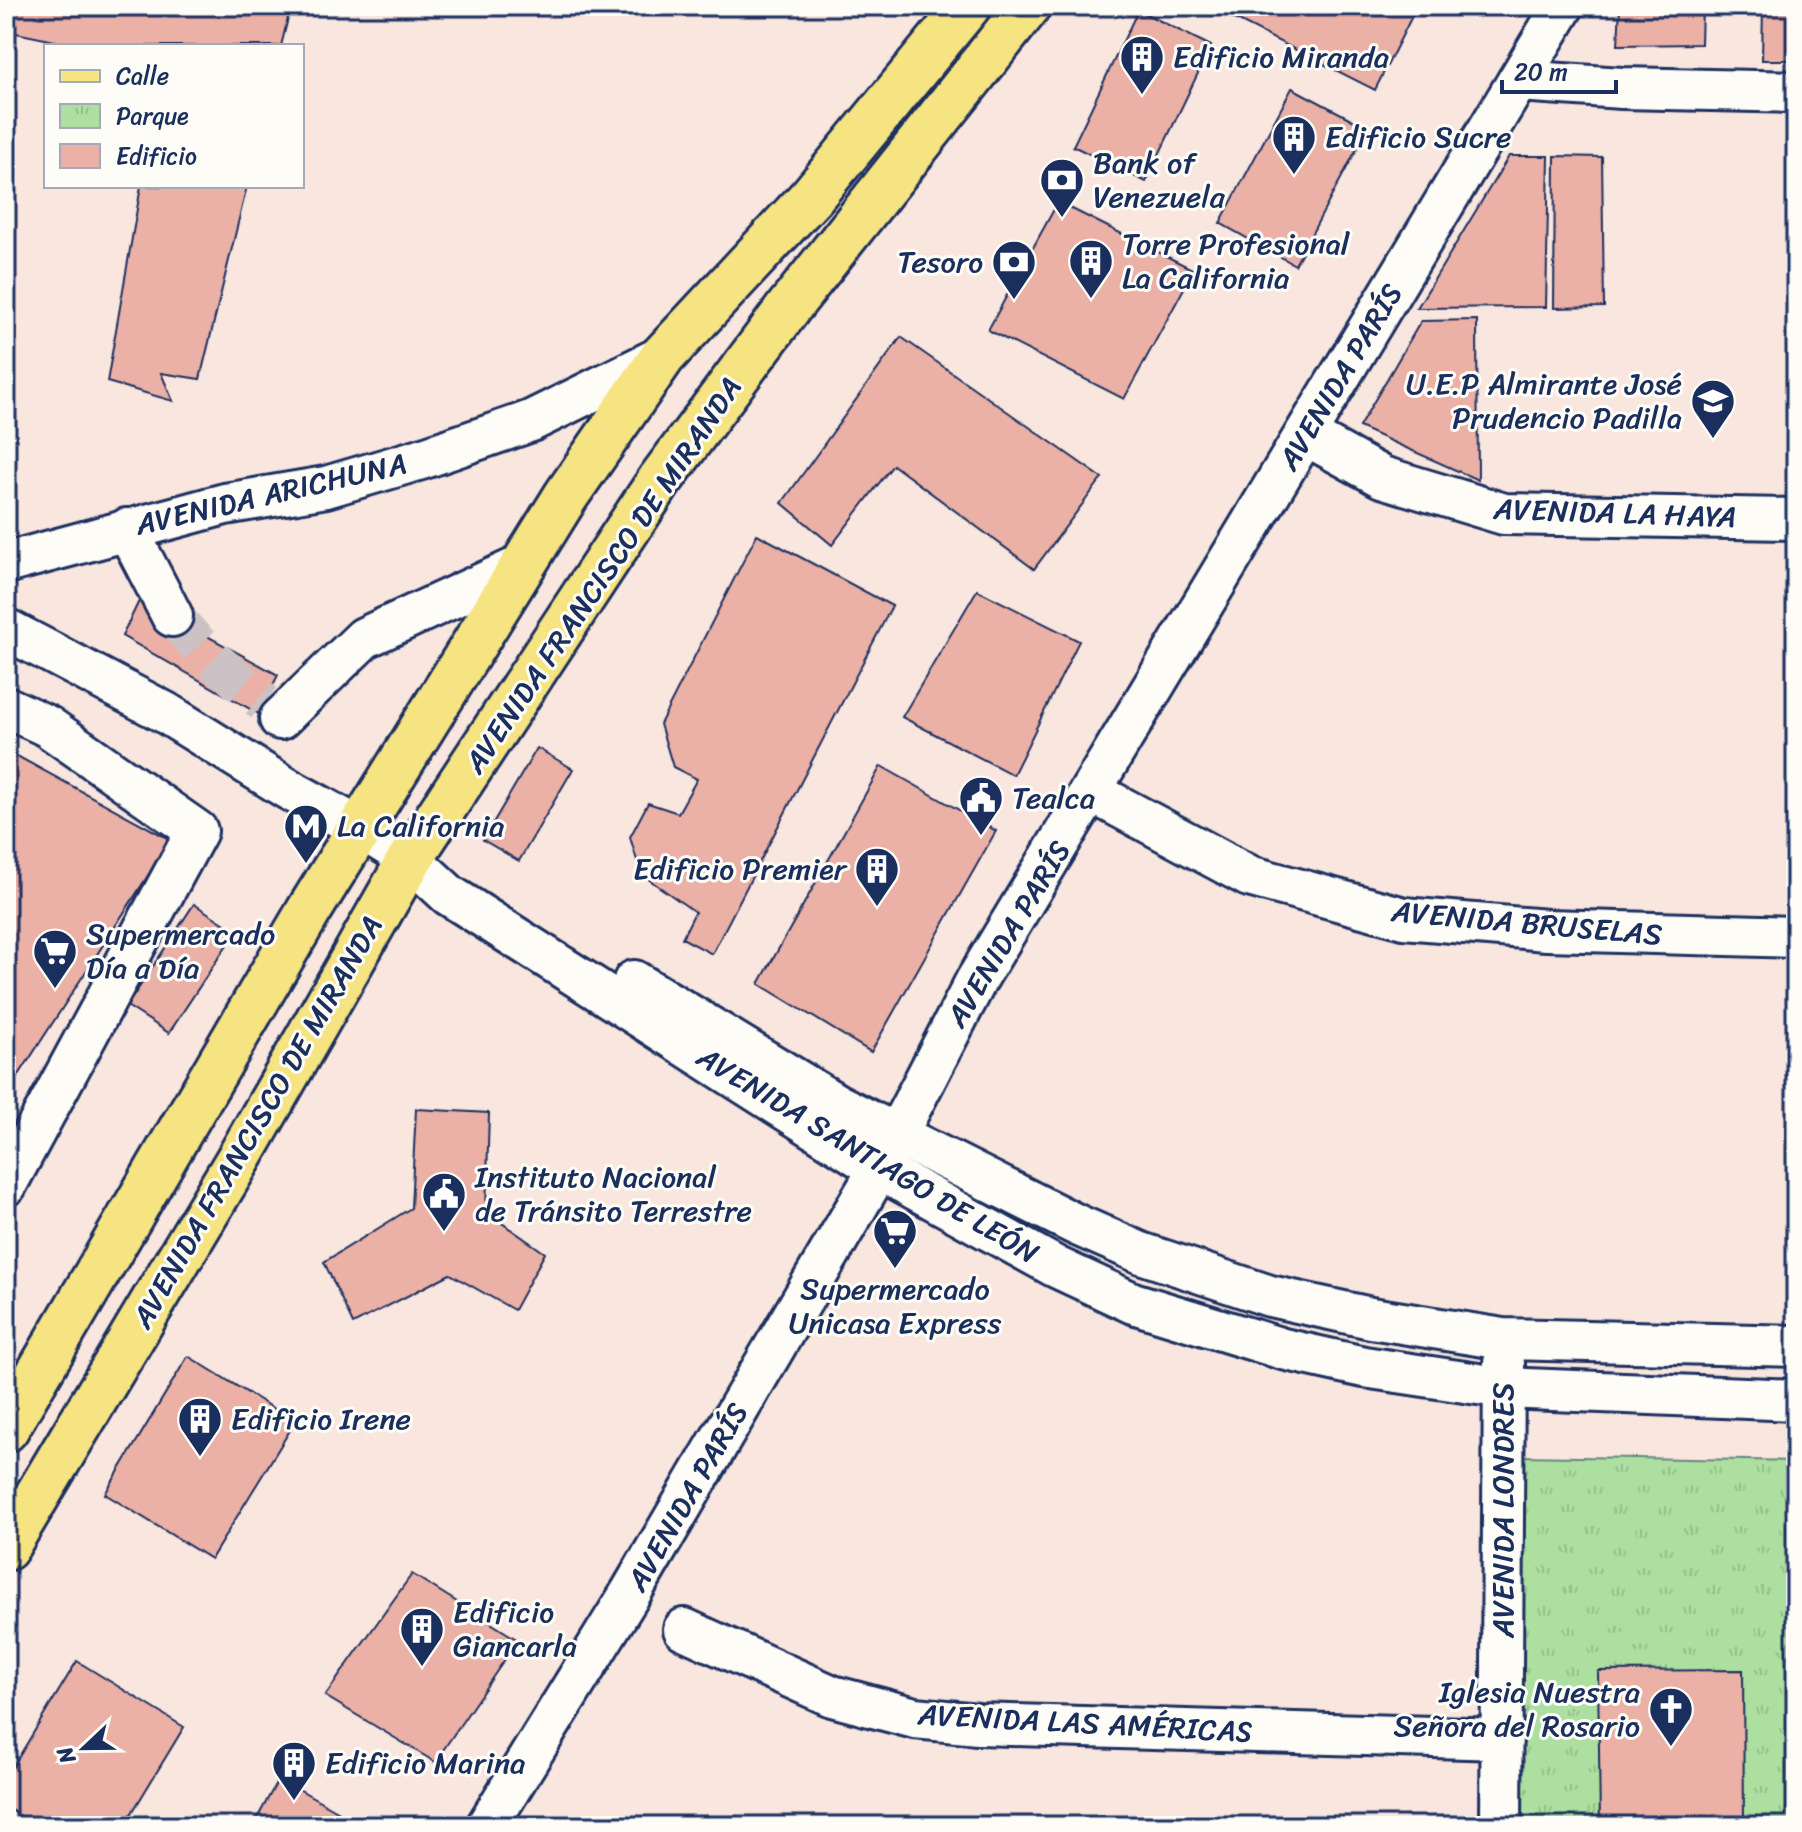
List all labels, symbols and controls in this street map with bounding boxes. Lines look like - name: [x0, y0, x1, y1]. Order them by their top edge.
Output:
- place label: Edificio Miranda: [1173, 30, 1389, 84]
- building icon: Edificio Miranda: [1118, 33, 1166, 96]
- legend: [44, 44, 304, 188]
- scale bar: [1502, 44, 1616, 94]
- text: 20 m: [1514, 51, 1568, 93]
- text: Calle: [116, 55, 169, 97]
- text: Parque: [116, 95, 189, 137]
- place label: Edificio Sucre: [1325, 110, 1511, 164]
- building icon: Edificio Sucre: [1270, 113, 1318, 176]
- text: Edificio: [116, 135, 197, 177]
- place label: Bank of Venezuela: [1093, 136, 1226, 224]
- bank icon: Bank of Venezuela: [1038, 156, 1086, 219]
- place label: Torre Profesional La California: [1122, 217, 1351, 305]
- place label: Tesoro: [897, 235, 983, 289]
- building icon: Torre Profesional La California: [1067, 237, 1115, 300]
- bank icon: Tesoro: [990, 238, 1038, 301]
- street label: AVENIDA PARÍS: [1262, 273, 1417, 482]
- place label: U.E.P Almirante José Prudencio Padilla: [1406, 357, 1682, 445]
- street label: AVENIDA FRANCISCO DE MIRANDA: [449, 365, 757, 786]
- school or university icon: U.E.P Almirante José Prudencio Padilla: [1689, 377, 1737, 440]
- street label: AVENIDA ARICHUNA: [129, 437, 412, 552]
- street label: AVENIDA LA HAYA: [1492, 482, 1737, 544]
- place label: Tealca: [1012, 771, 1095, 825]
- public building icon: Tealca: [957, 774, 1005, 837]
- place label: La California: [337, 799, 504, 853]
- metro station icon: La California: [282, 802, 330, 865]
- street label: AVENIDA PARÍS: [930, 830, 1085, 1039]
- place label: Edificio Premier: [633, 842, 848, 896]
- building icon: Edificio Premier: [853, 845, 901, 908]
- street label: AVENIDA BRUSELAS: [1388, 884, 1665, 962]
- street label: AVENIDA FRANCISCO DE MIRANDA: [116, 905, 398, 1340]
- place label: Supermercado Día a Día: [86, 907, 275, 995]
- supermarket icon: Supermercado Día a Día: [31, 927, 79, 990]
- street label: AVENIDA SANTIAGO DE LEÓN: [685, 1030, 1050, 1279]
- place label: Instituto Nacional de Tránsito Terrestre: [474, 1150, 752, 1238]
- public building icon: Instituto Nacional de Tránsito Terrestre: [420, 1170, 468, 1233]
- supermarket icon: Supermercado Unicasa Express: [871, 1207, 919, 1270]
- place label: Supermercado Unicasa Express: [789, 1262, 1002, 1350]
- street label: AVENIDA LONDRES: [1476, 1382, 1530, 1639]
- place label: Edificio Irene: [231, 1392, 411, 1446]
- street label: AVENIDA PARÍS: [610, 1392, 763, 1603]
- building icon: Edificio Irene: [176, 1395, 224, 1458]
- place label: Edificio Giancarla: [453, 1585, 577, 1673]
- building icon: Edificio Giancarla: [398, 1605, 446, 1668]
- place label: Iglesia Nuestra Señora del Rosario: [1393, 1665, 1640, 1753]
- church icon: Iglesia Nuestra Señora del Rosario: [1647, 1685, 1695, 1748]
- street label: AVENIDA LAS AMÉRICAS: [916, 1687, 1253, 1759]
- north arrow: [44, 1708, 124, 1788]
- place label: Edificio Marina: [325, 1736, 525, 1790]
- building icon: Edificio Marina: [270, 1739, 318, 1802]
- text: N: [45, 1740, 87, 1771]

